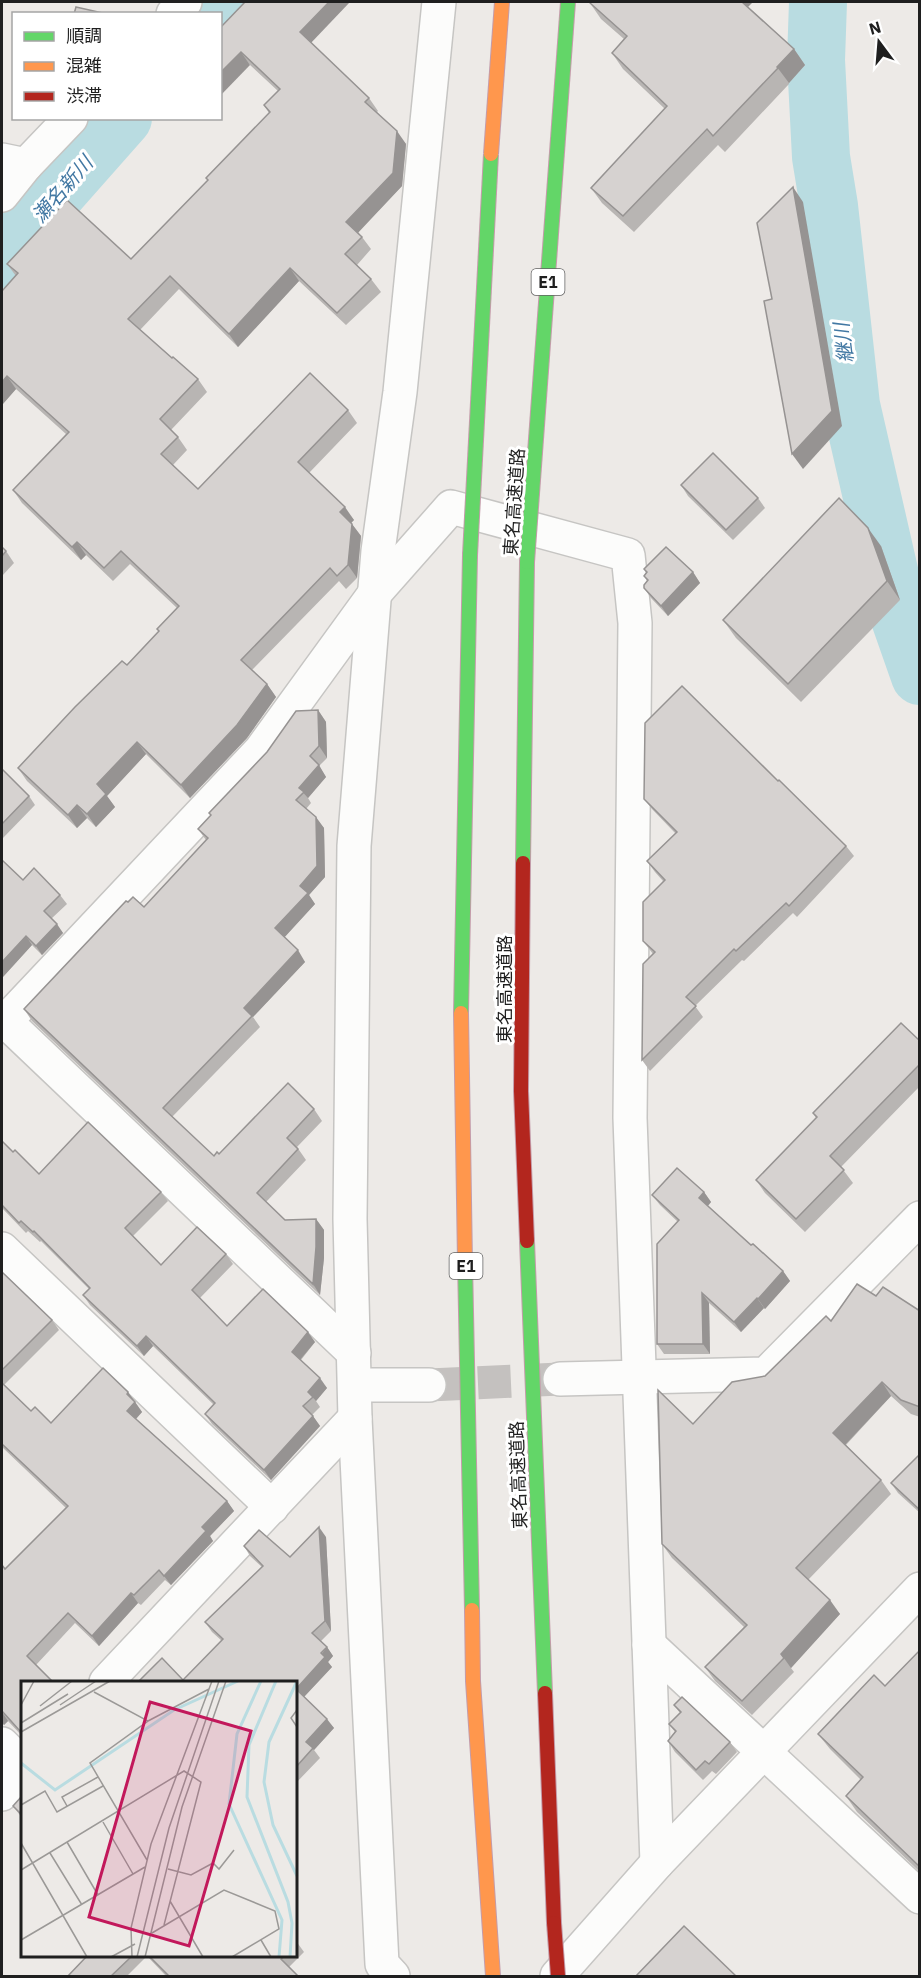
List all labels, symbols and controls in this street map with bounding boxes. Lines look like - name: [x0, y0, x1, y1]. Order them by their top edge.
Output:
- legend: [12, 12, 222, 120]
- north arrow: [849, 12, 909, 72]
- text: N: [867, 16, 883, 39]
- text: 順調: [66, 24, 102, 47]
- text: 混雑: [66, 54, 102, 77]
- text: 渋滞: [66, 84, 102, 107]
- water label: 瀬名新川: [26, 148, 100, 228]
- road number: E1: [532, 269, 564, 295]
- water label: 継川: [827, 320, 859, 364]
- street label: 東名高速道路: [499, 447, 529, 557]
- street label: 東名高速道路: [493, 935, 516, 1043]
- road number: E1: [450, 1253, 482, 1279]
- street label: 東名高速道路: [505, 1421, 531, 1529]
- inset map: [21, 1681, 297, 1957]

